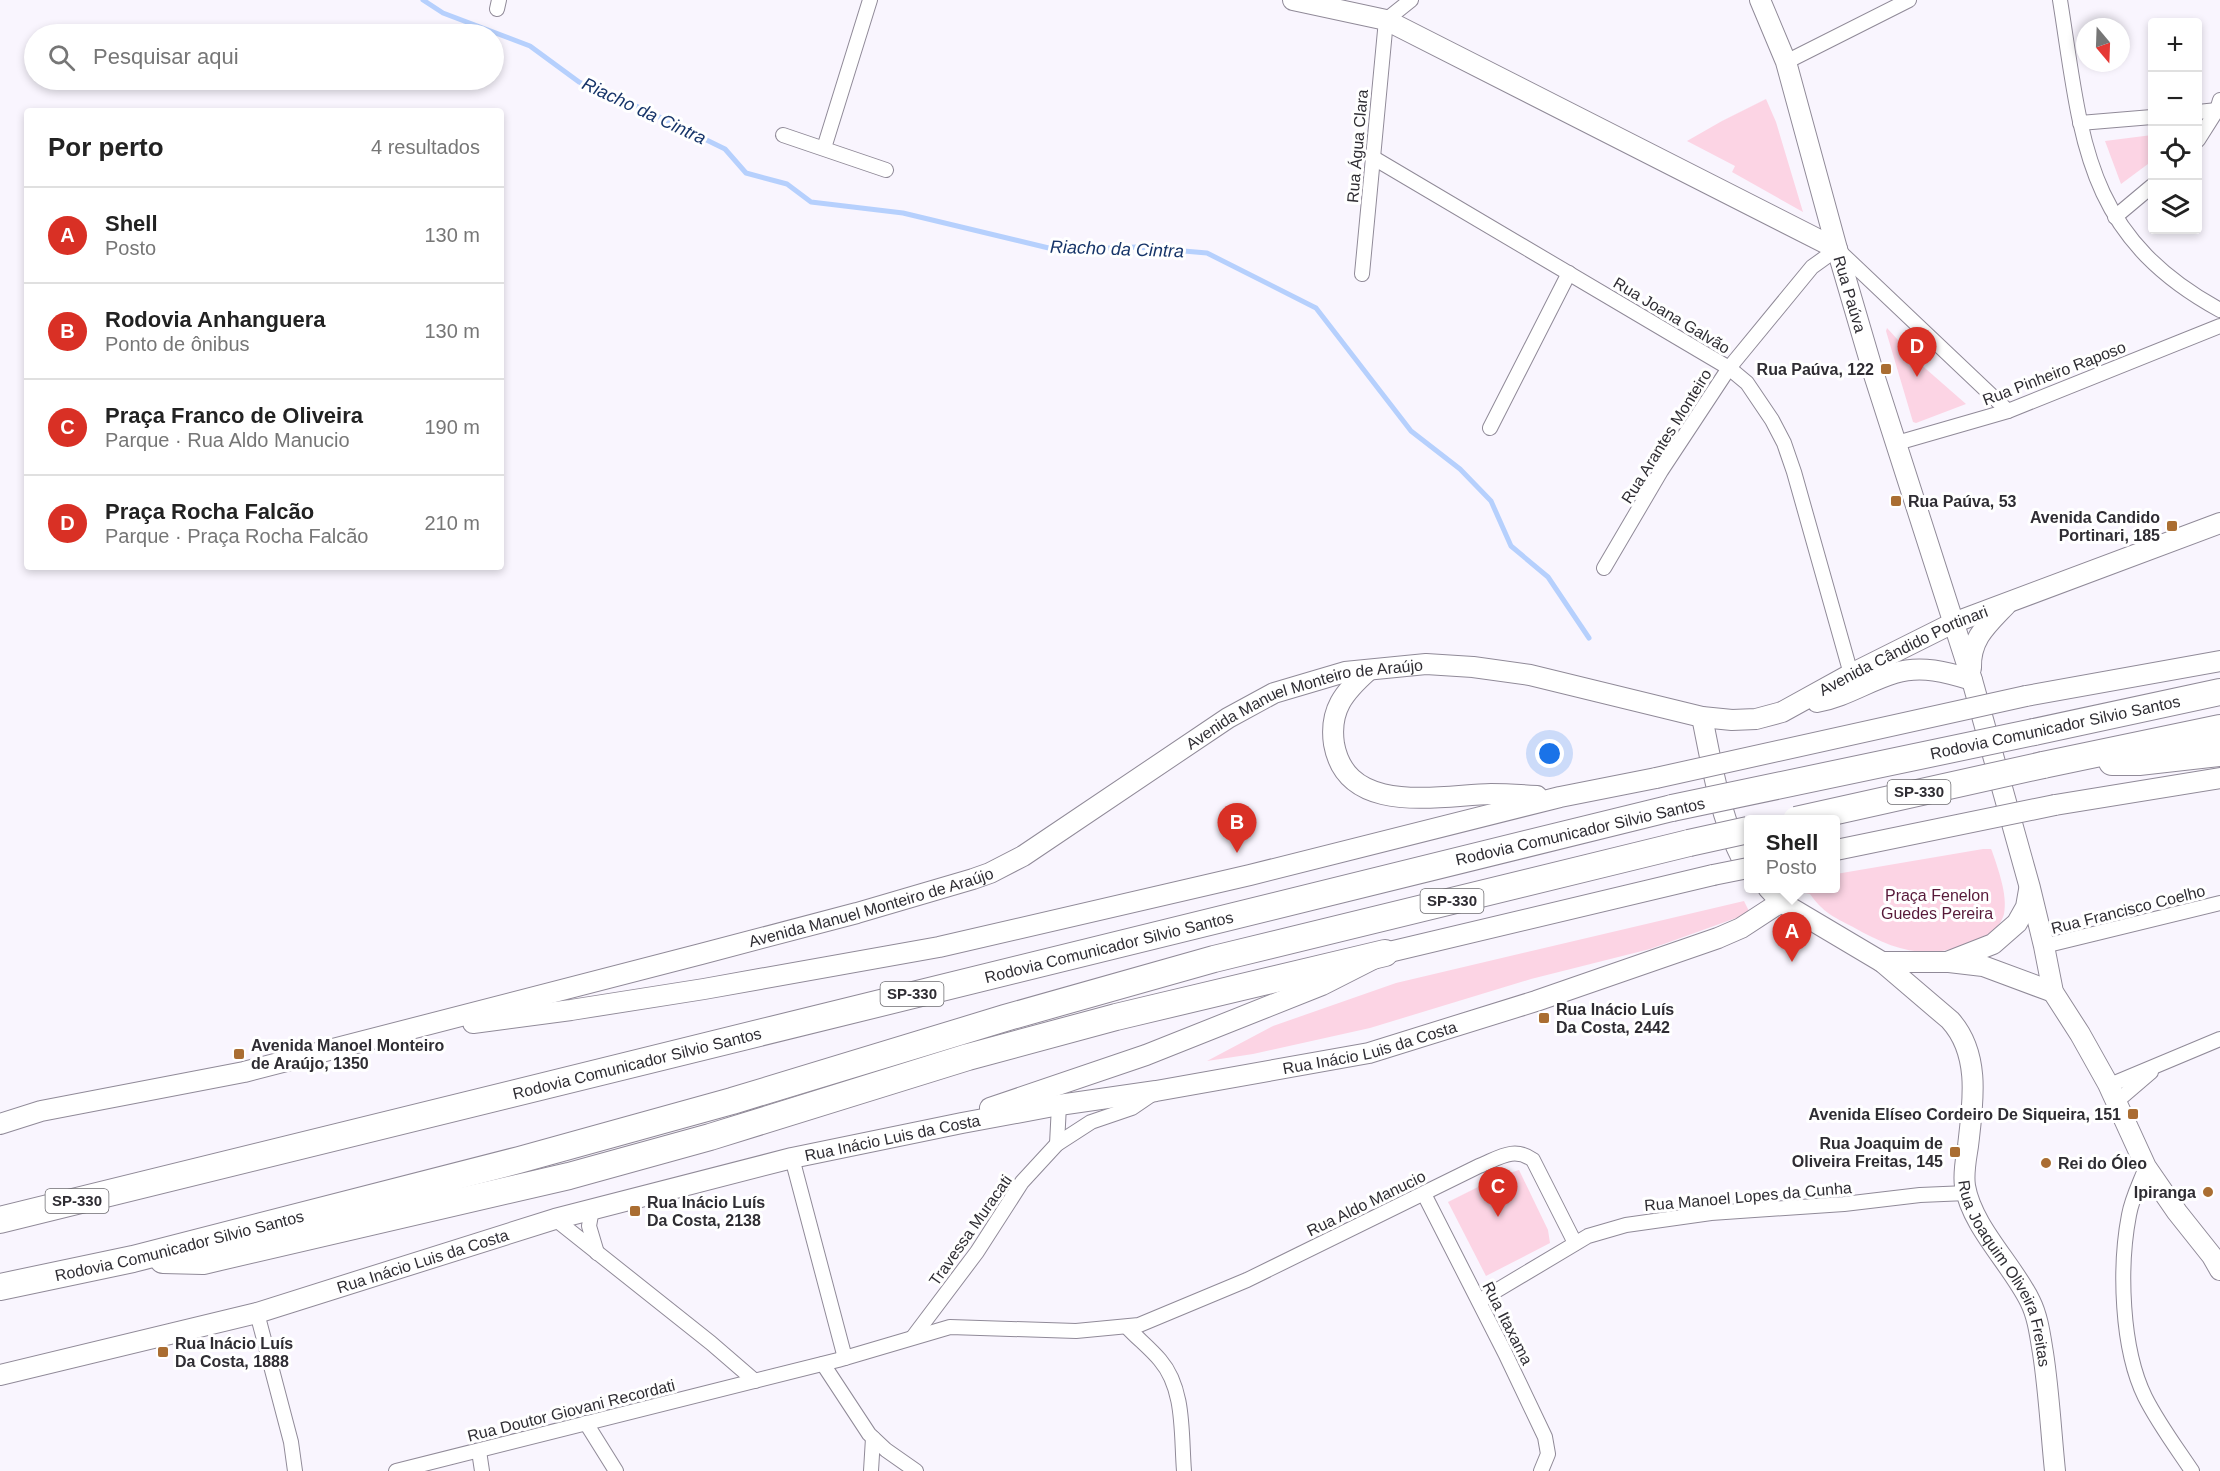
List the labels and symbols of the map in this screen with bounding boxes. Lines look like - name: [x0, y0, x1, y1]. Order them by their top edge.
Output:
- north arrow: [2076, 18, 2130, 72]
- water label: Riacho da Cintra: [579, 74, 709, 148]
- street label: Rua Água Clara: [1343, 88, 1371, 203]
- water label: Riacho da Cintra: [1050, 237, 1184, 261]
- street label: Rua Paúva: [1830, 254, 1869, 335]
- street label: Rua Joana Galvão: [1611, 274, 1733, 357]
- pin: D: [1898, 328, 1936, 377]
- street label: Rua Pinheiro Raposo: [1980, 338, 2128, 409]
- place label: Rua Paúva, 122: [1757, 361, 1874, 378]
- marker: Rua Paúva, 122: [1879, 362, 1893, 376]
- street label: Rua Arantes Monteiro: [1618, 366, 1715, 506]
- place label: Rua Paúva, 53: [1908, 493, 2017, 510]
- marker: Rua Paúva, 53: [1889, 494, 1903, 508]
- place label: Avenida Candido Portinari, 185: [2030, 509, 2160, 544]
- marker: Avenida Candido Portinari, 185: [2165, 519, 2179, 533]
- street label: Avenida Cândido Portinari: [1816, 603, 1990, 699]
- street label: Avenida Manuel Monteiro de Araújo: [1183, 656, 1424, 753]
- street label: Rodovia Comunicador Silvio Santos: [1929, 693, 2182, 762]
- your location: [1535, 739, 1564, 768]
- road number: SP-330: [1888, 780, 1950, 804]
- street label: Rodovia Comunicador Silvio Santos: [1454, 794, 1706, 868]
- pin: B: [1218, 804, 1256, 853]
- street label: Avenida Manuel Monteiro de Araújo: [747, 864, 996, 950]
- street label: Rua Francisco Coelho: [2049, 882, 2207, 937]
- park label: Praça Fenelon Guedes Pereira: [1881, 887, 1993, 922]
- road number: SP-330: [1420, 889, 1484, 913]
- street label: Rodovia Comunicador Silvio Santos: [983, 908, 1235, 986]
- pin: A: [1772, 912, 1812, 962]
- road number: SP-330: [880, 982, 944, 1006]
- place label: Rua Inácio Luís Da Costa, 2442: [1556, 1001, 1674, 1036]
- marker: Rua Inácio Luís Da Costa, 2442: [1537, 1011, 1551, 1025]
- street label: Rua Inácio Luis da Costa: [1281, 1018, 1459, 1077]
- street label: Rodovia Comunicador Silvio Santos: [511, 1025, 763, 1102]
- place label: Avenida Manoel Monteiro de Araújo, 1350: [251, 1037, 444, 1072]
- marker: Avenida Manoel Monteiro de Araújo, 1350: [232, 1047, 246, 1061]
- place label: Avenida Elíseo Cordeiro De Siqueira, 151: [1809, 1106, 2121, 1123]
- marker: Avenida Elíseo Cordeiro De Siqueira, 151: [2126, 1107, 2140, 1121]
- street label: Rua Inácio Luis da Costa: [803, 1112, 982, 1164]
- place label: Rua Joaquim de Oliveira Freitas, 145: [1792, 1135, 1943, 1170]
- marker: Rua Joaquim de Oliveira Freitas, 145: [1948, 1145, 1962, 1159]
- place label: Rei do Óleo: [2058, 1154, 2147, 1172]
- marker: Rei do Óleo: [2039, 1156, 2053, 1170]
- street label: Rua Aldo Manucio: [1304, 1167, 1428, 1240]
- pin: C: [1478, 1168, 1518, 1217]
- street label: Travessa Muracati: [926, 1172, 1015, 1289]
- street label: Rua Manoel Lopes da Cunha: [1644, 1179, 1853, 1214]
- street label: Rua Joaquim Oliveira Freitas: [1955, 1179, 2053, 1368]
- place label: Ipiranga: [2134, 1184, 2196, 1201]
- marker: Ipiranga: [2201, 1185, 2215, 1199]
- road number: SP-330: [46, 1189, 109, 1213]
- place label: Rua Inácio Luís Da Costa, 2138: [647, 1194, 765, 1229]
- marker: Rua Inácio Luís Da Costa, 2138: [628, 1204, 642, 1218]
- street label: Rodovia Comunicador Silvio Santos: [53, 1208, 306, 1284]
- street label: Rua Inácio Luis da Costa: [335, 1226, 511, 1296]
- street label: Rua Itaxama: [1479, 1279, 1536, 1368]
- place label: Rua Inácio Luís Da Costa, 1888: [175, 1335, 293, 1370]
- marker: Rua Inácio Luís Da Costa, 1888: [156, 1345, 170, 1359]
- street label: Rua Doutor Giovani Recordati: [466, 1376, 677, 1445]

